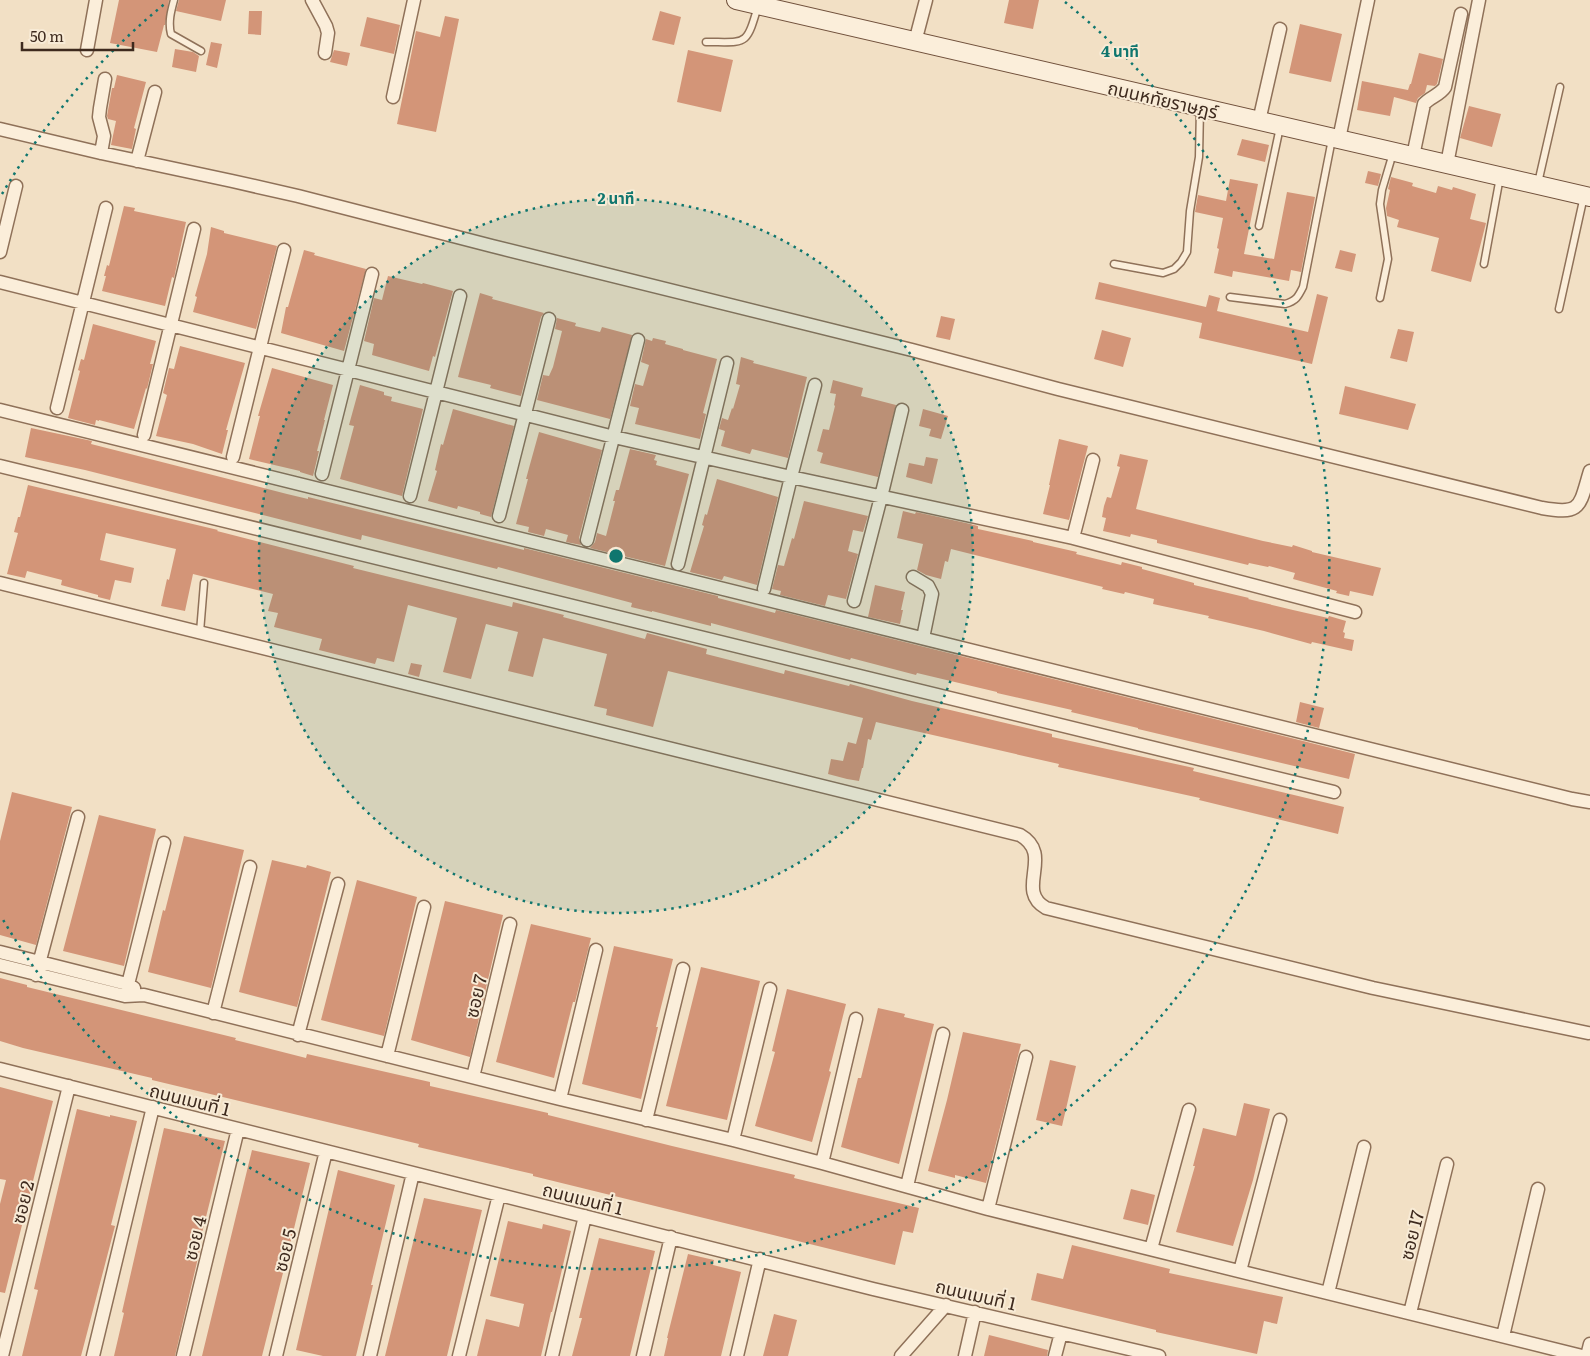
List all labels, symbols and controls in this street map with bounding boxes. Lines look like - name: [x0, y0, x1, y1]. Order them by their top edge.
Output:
- scale bar: [22, 20, 134, 52]
- text: 50 m: [30, 24, 64, 47]
- text: 4 นาที: [1101, 39, 1139, 62]
- street label: ถนนหทัยราษฎร์: [1105, 73, 1222, 125]
- text: 2 นาที: [598, 186, 634, 209]
- centre of rings: [607, 547, 625, 565]
- street label: ซอย 7: [457, 972, 493, 1020]
- street label: ถนนเมนที่ 1: [147, 1076, 233, 1122]
- street label: ถนนเมนที่ 1: [540, 1175, 626, 1221]
- street label: ซอย 2: [4, 1178, 40, 1226]
- street label: ซอย 17: [1392, 1207, 1430, 1263]
- street label: ซอย 4: [176, 1213, 213, 1263]
- street label: ซอย 5: [266, 1225, 302, 1275]
- street label: ถนนเมนที่ 1: [933, 1272, 1019, 1316]

